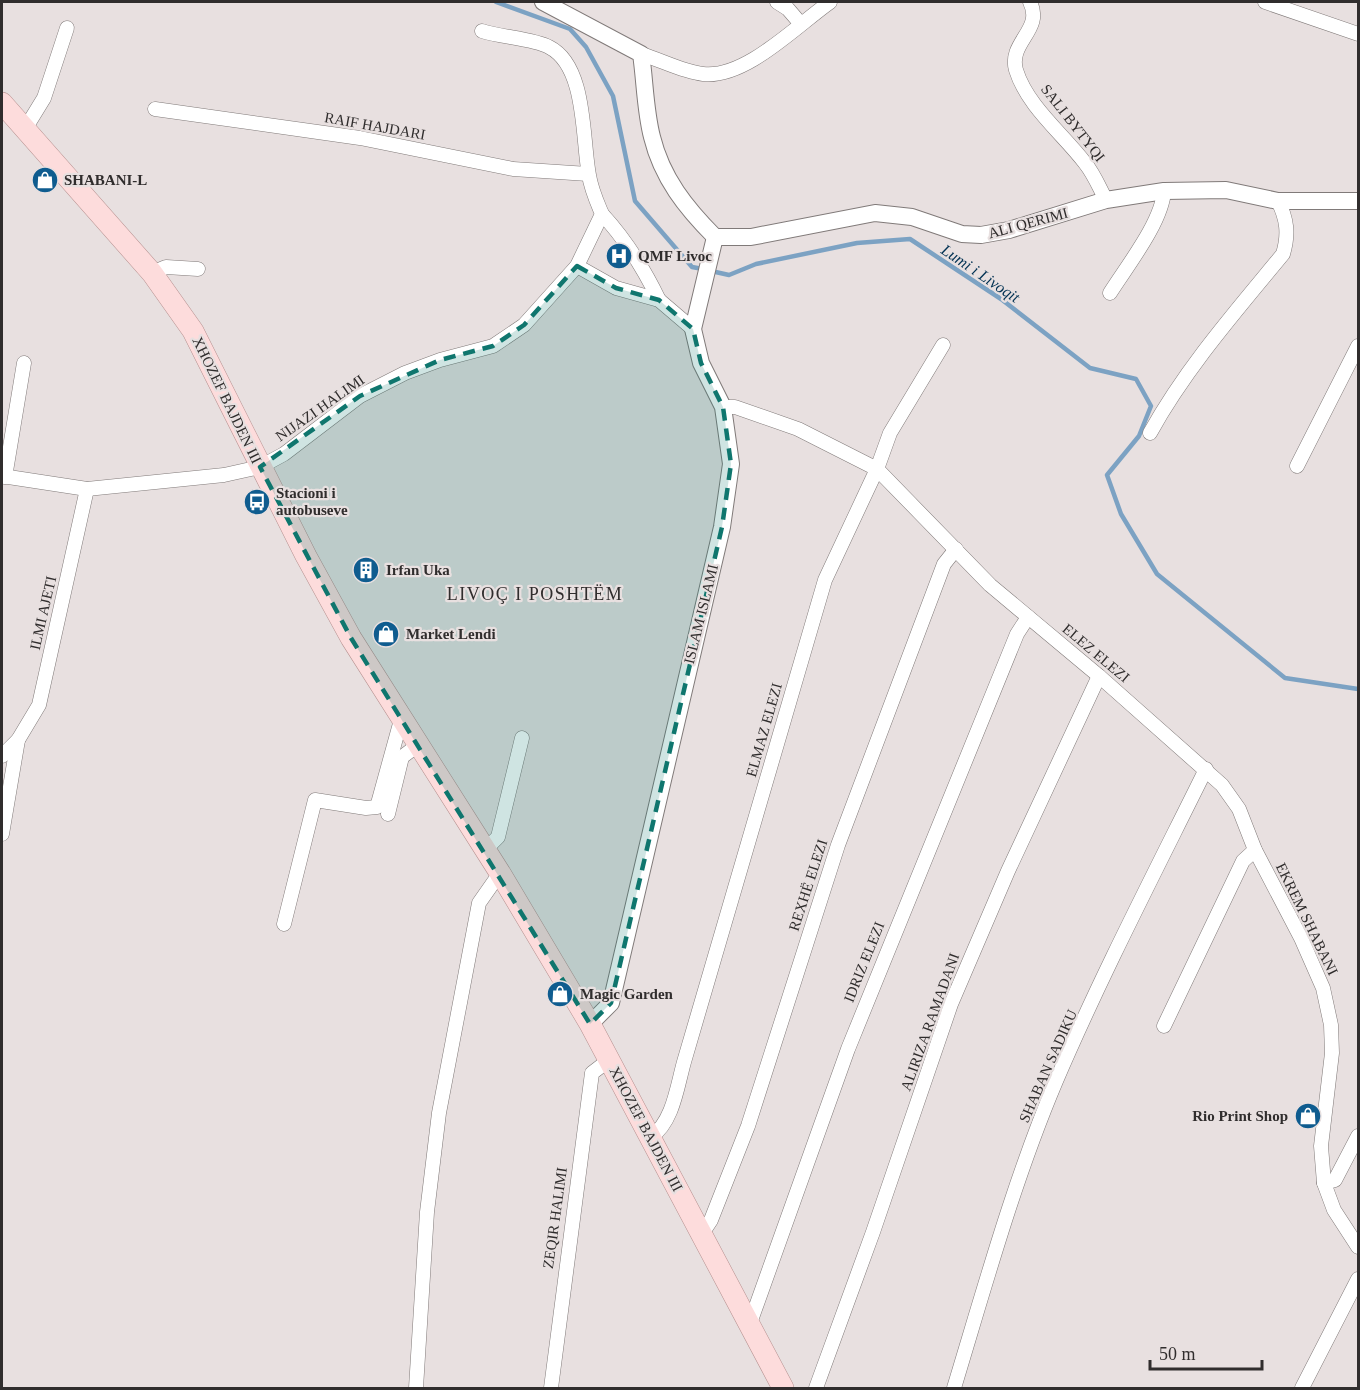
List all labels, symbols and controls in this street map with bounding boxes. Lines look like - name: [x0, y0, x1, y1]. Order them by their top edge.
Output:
- street label: SALI BYTYQI: [1038, 81, 1108, 165]
- street label: RAIF HAJDARI: [323, 109, 427, 143]
- shop icon: SHABANI-L: [30, 165, 60, 195]
- place label: SHABANI-L: [64, 172, 147, 188]
- street label: ALI QERIMI: [986, 205, 1070, 241]
- water label: Lumi i Livoqit: [937, 240, 1024, 307]
- hospital icon: QMF Livoc: [604, 241, 634, 271]
- place label: QMF Livoc: [638, 248, 712, 264]
- street label: XHOZEF BAJDEN III: [189, 334, 265, 466]
- street label: NIJAZI HALIMI: [273, 371, 367, 445]
- place label: Stacioni i autobuseve: [276, 485, 348, 518]
- bus stop icon: Stacioni i autobuseve: [242, 487, 272, 517]
- building icon: Irfan Uka: [351, 555, 381, 585]
- place label: Irfan Uka: [386, 562, 450, 578]
- street label: ISLAM ISLAMI: [681, 563, 721, 665]
- street label: ILMI AJETI: [27, 574, 59, 652]
- district label: LIVOÇ I POSHTËM: [447, 584, 623, 604]
- shop icon: Market Lendi: [371, 619, 401, 649]
- street label: ELEZ ELEZI: [1059, 621, 1133, 686]
- place label: Market Lendi: [406, 626, 496, 642]
- street label: ELMAZ ELEZI: [743, 681, 785, 779]
- street label: REXHË ELEZI: [786, 837, 830, 933]
- street label: EKREM SHABANI: [1273, 860, 1341, 978]
- street label: IDRIZ ELEZI: [841, 919, 887, 1005]
- street label: ALIRIZA RAMADANI: [898, 951, 962, 1093]
- shop icon: Magic Garden: [545, 979, 575, 1009]
- place label: Magic Garden: [580, 986, 674, 1002]
- street label: SHABAN SADIKU: [1016, 1007, 1080, 1125]
- street label: XHOZEF BAJDEN III: [606, 1064, 686, 1194]
- shop icon: Rio Print Shop: [1293, 1101, 1323, 1131]
- place label: Rio Print Shop: [1192, 1108, 1288, 1124]
- street label: ZEQIR HALIMI: [540, 1166, 570, 1270]
- scale bar: [1150, 1333, 1262, 1371]
- text: 50 m: [1159, 1344, 1196, 1364]

